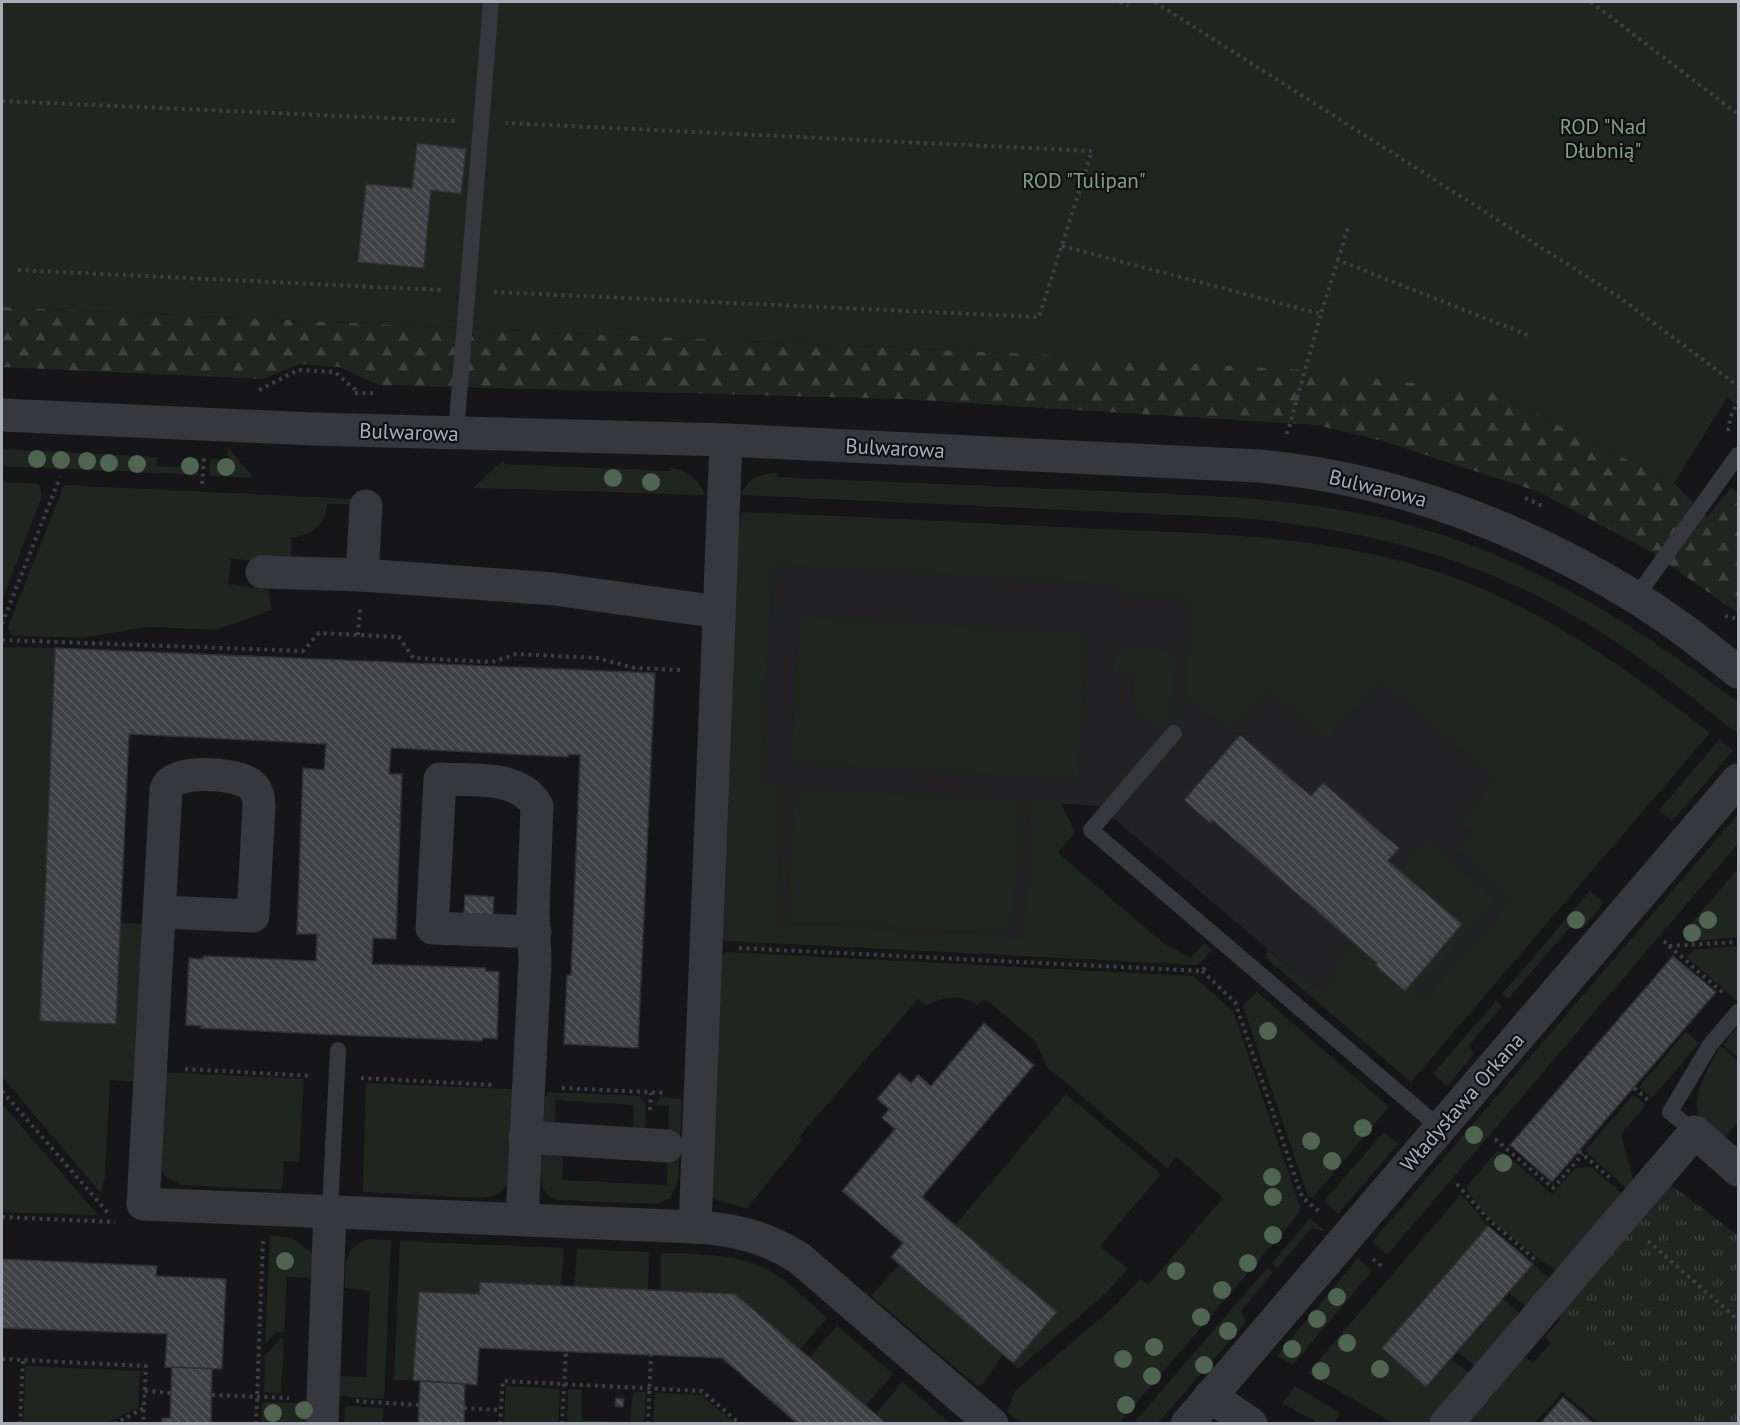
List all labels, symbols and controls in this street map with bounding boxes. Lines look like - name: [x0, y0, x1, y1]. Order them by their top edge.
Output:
- park label: ROD "Nad Dłubnią": [1560, 113, 1646, 164]
- park label: ROD "Tulipan": [1022, 167, 1146, 194]
- street label: Bulwarowa: [359, 417, 459, 447]
- street label: Bulwarowa: [845, 432, 945, 464]
- street label: Bulwarowa: [1326, 463, 1430, 513]
- street label: Władysława Orkana: [1394, 1027, 1530, 1177]

